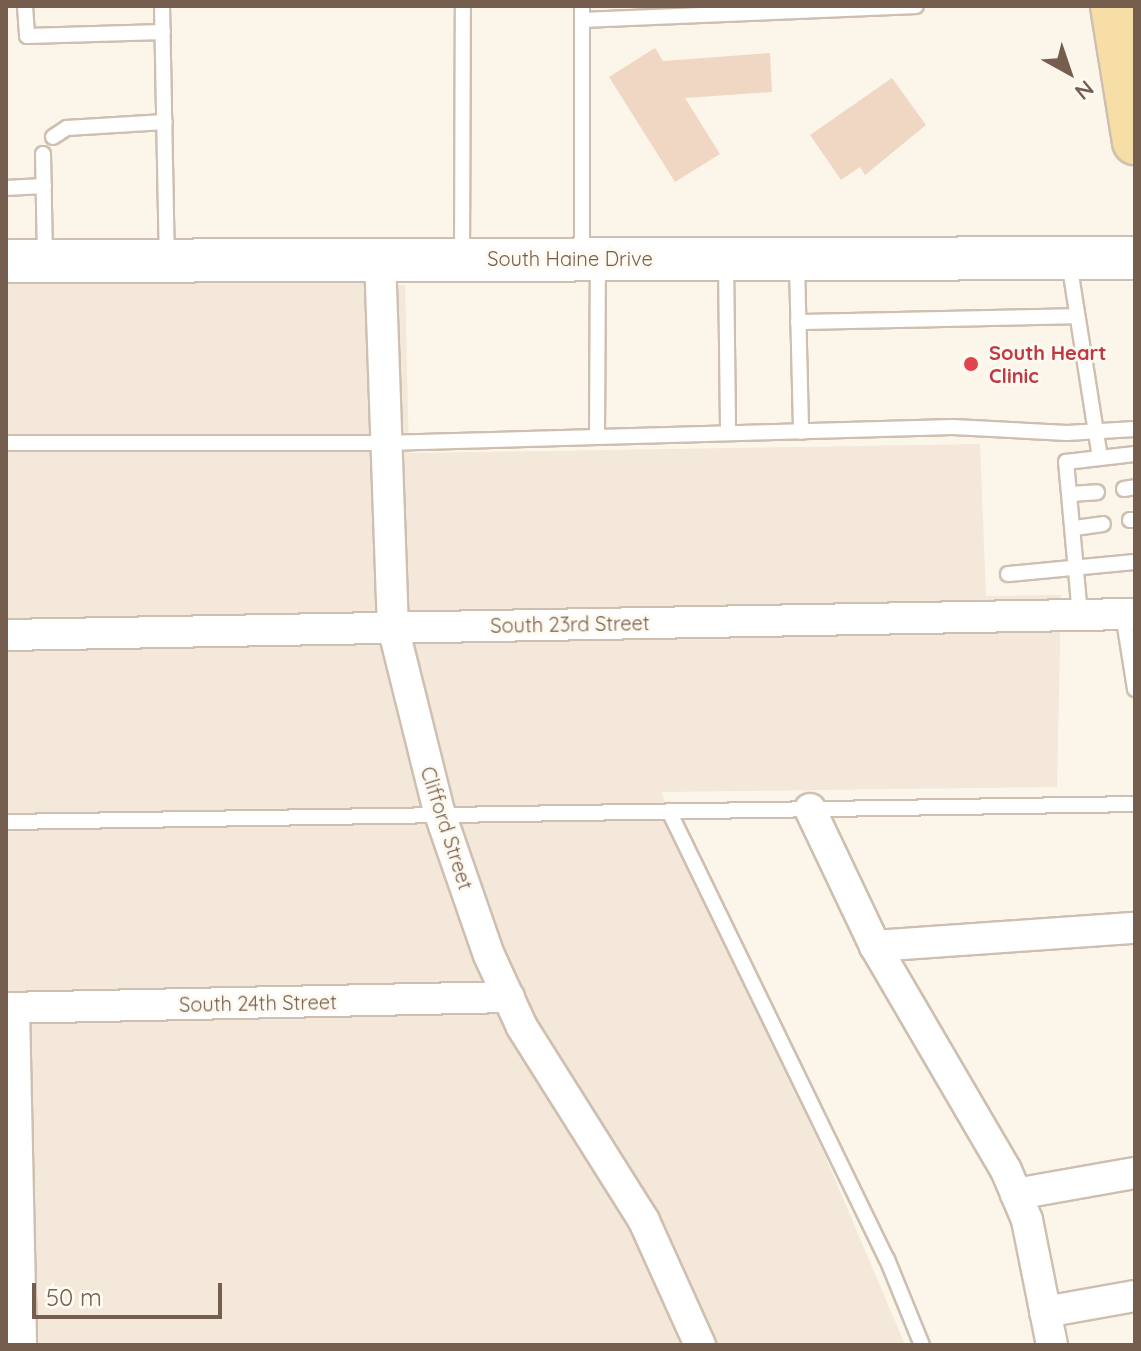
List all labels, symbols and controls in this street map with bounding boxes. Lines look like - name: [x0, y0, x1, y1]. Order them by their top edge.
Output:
- north arrow: [1029, 32, 1109, 112]
- text: N: [1069, 74, 1100, 106]
- street label: South Haine Drive: [487, 246, 653, 270]
- place label: South Heart Clinic: [989, 340, 1106, 387]
- marker: South Heart Clinic: [960, 353, 982, 375]
- street label: South 23rd Street: [490, 611, 650, 637]
- street label: Clifford Street: [416, 763, 478, 893]
- street label: South 24th Street: [179, 990, 337, 1016]
- scale bar: [36, 1267, 226, 1317]
- text: 50 m: [46, 1282, 102, 1312]

